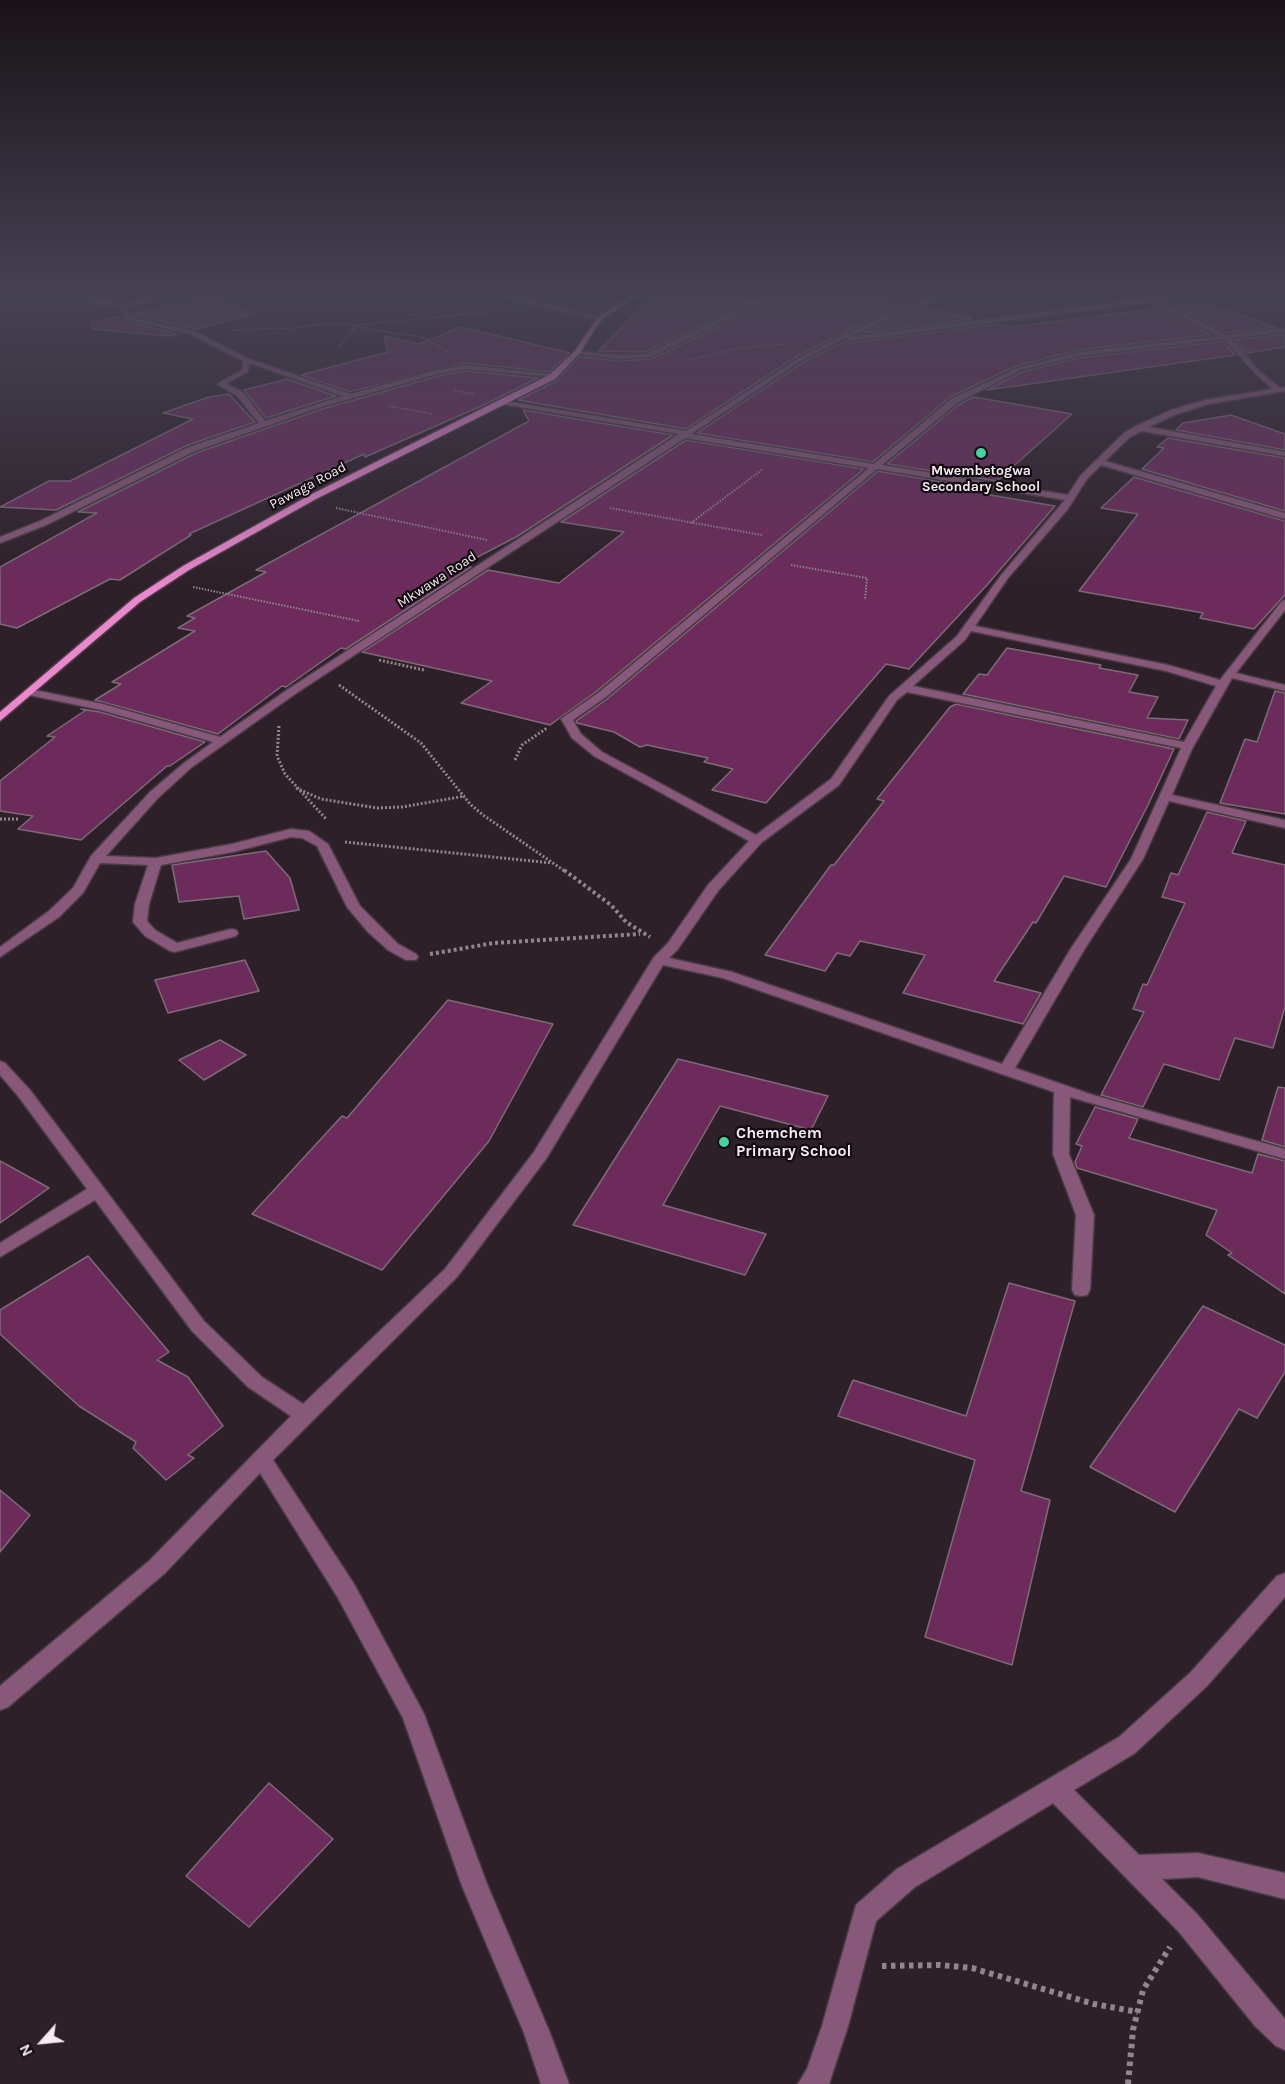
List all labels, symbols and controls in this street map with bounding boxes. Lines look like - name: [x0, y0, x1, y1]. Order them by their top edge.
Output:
- marker: Mwembetogwa Secondary School: [974, 446, 988, 460]
- street label: Pawaga Road: [267, 459, 349, 513]
- place label: Mwembetogwa Secondary School: [922, 463, 1040, 496]
- street label: Mkwawa Road: [394, 548, 480, 612]
- place label: Chemchem Primary School: [736, 1123, 851, 1161]
- marker: Chemchem Primary School: [717, 1135, 731, 1149]
- north arrow: [12, 2012, 72, 2072]
- text: N: [14, 2041, 37, 2060]

